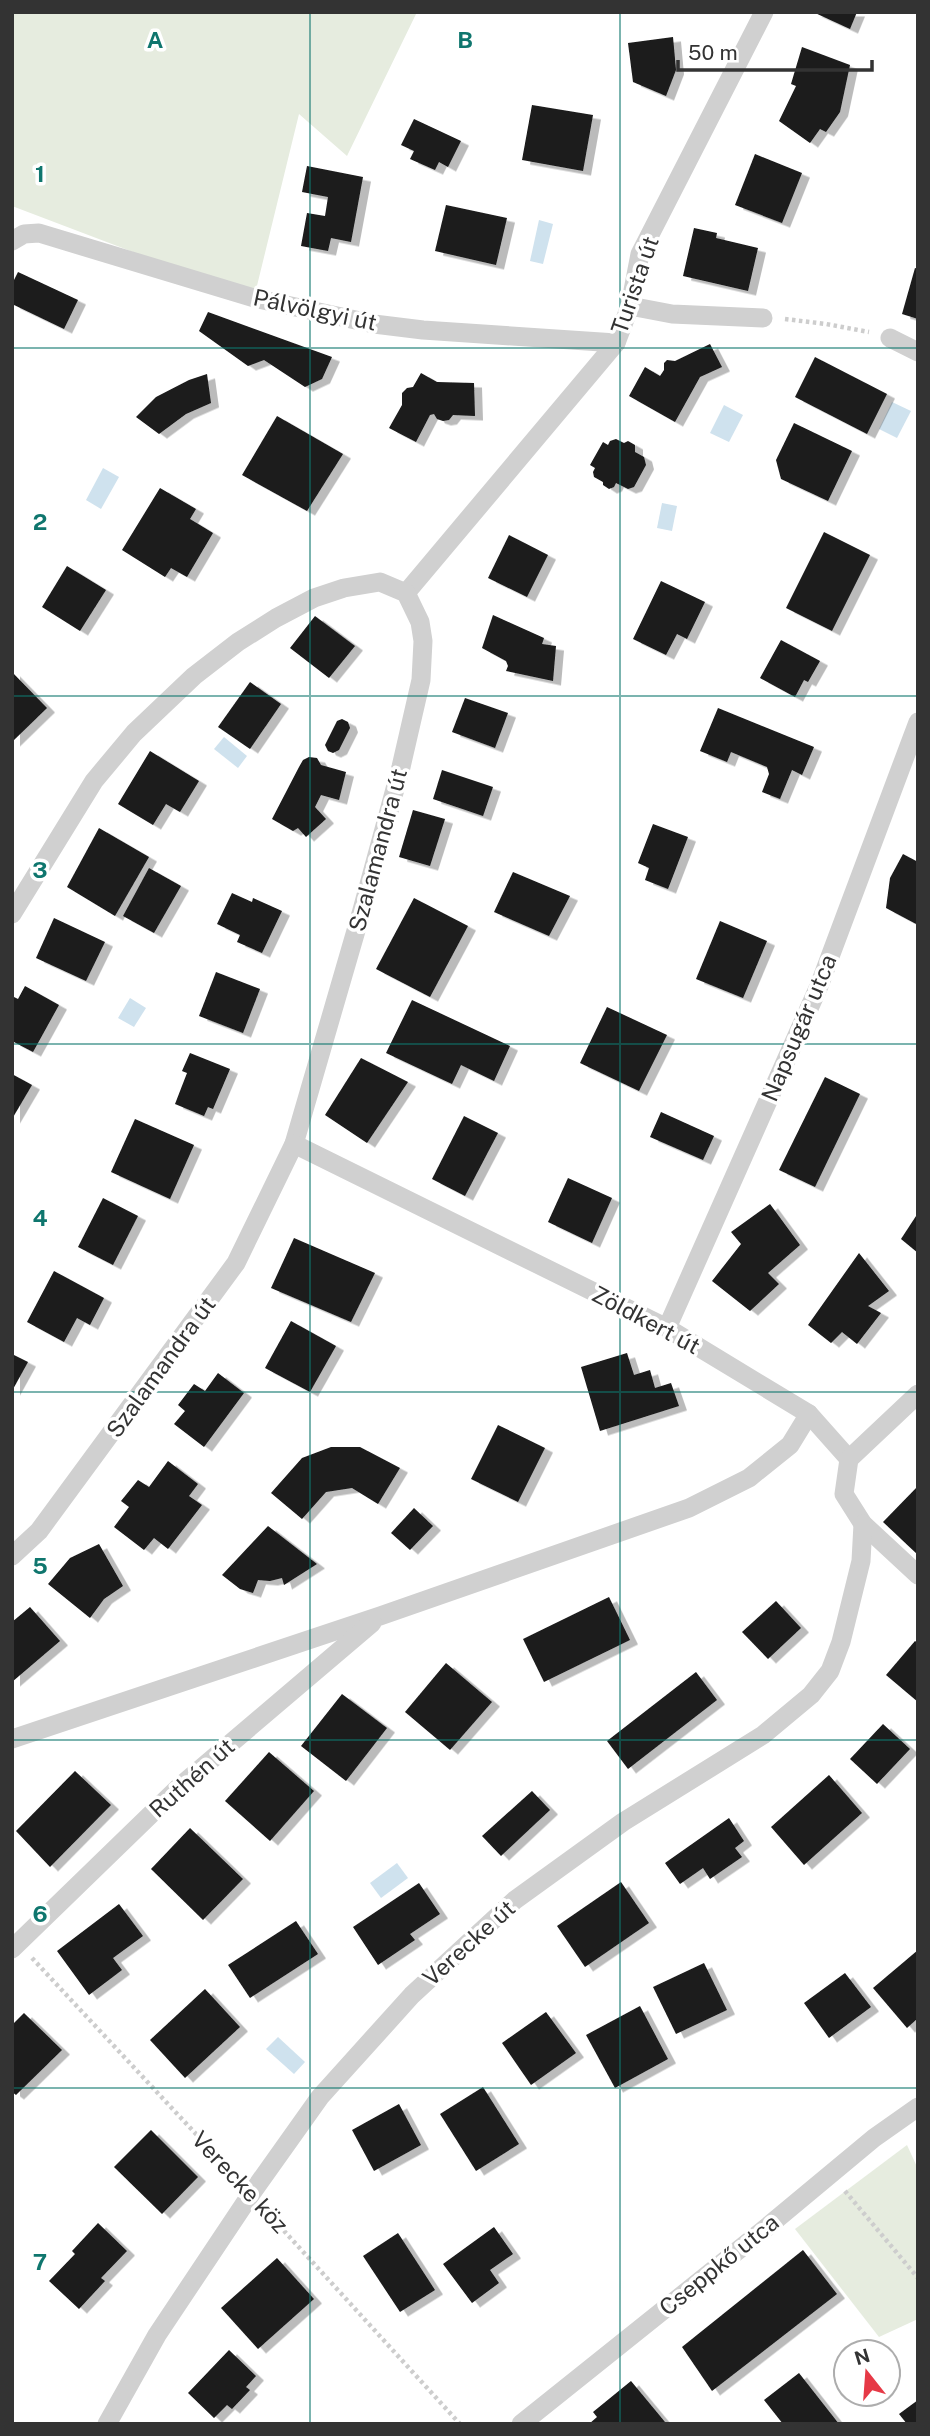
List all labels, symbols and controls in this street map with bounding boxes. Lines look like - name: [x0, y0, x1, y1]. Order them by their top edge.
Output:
- text: A: [147, 26, 164, 53]
- text: B: [457, 26, 473, 53]
- scale bar: [678, 28, 872, 72]
- text: 50 m: [688, 40, 738, 65]
- text: 1: [35, 160, 45, 187]
- street label: Turista út: [605, 233, 664, 337]
- street label: Pálvölgyi út: [251, 283, 379, 336]
- text: 2: [33, 508, 47, 535]
- street label: Szalamandra út: [343, 765, 412, 934]
- text: 3: [32, 856, 48, 883]
- street label: Napsugár utca: [755, 950, 842, 1105]
- text: 4: [32, 1204, 48, 1231]
- street label: Zöldkert út: [588, 1280, 705, 1359]
- street label: Szalamandra út: [100, 1291, 221, 1442]
- text: 5: [32, 1552, 48, 1579]
- street label: Ruthén út: [144, 1732, 240, 1823]
- street label: Verecke út: [417, 1894, 520, 1991]
- text: 6: [32, 1900, 48, 1927]
- street label: Verecke köz: [187, 2125, 294, 2238]
- street label: Cseppkő utca: [654, 2208, 784, 2321]
- text: 7: [33, 2248, 47, 2275]
- north arrow: [832, 2338, 902, 2408]
- text: N: [852, 2344, 872, 2369]

